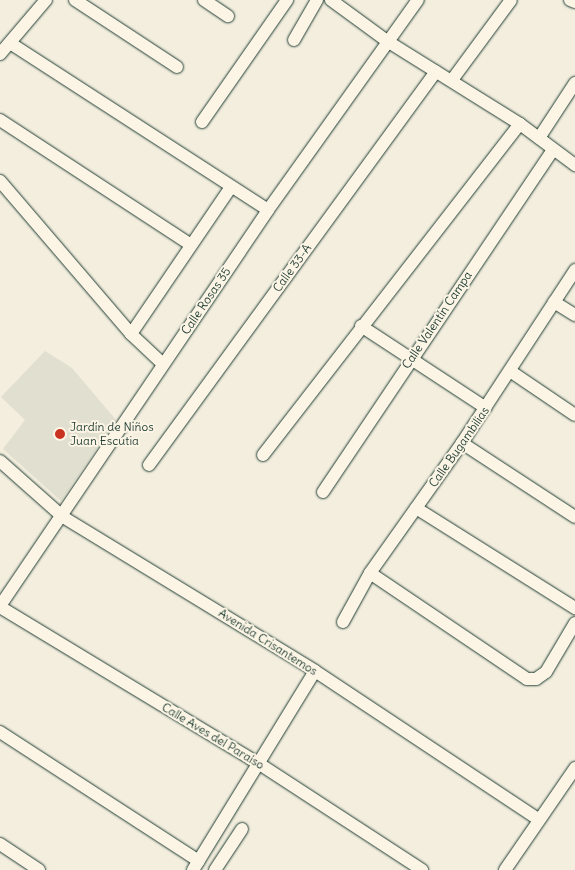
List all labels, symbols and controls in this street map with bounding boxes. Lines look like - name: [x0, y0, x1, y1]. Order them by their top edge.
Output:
- street label: Calle 33-A: [270, 241, 314, 295]
- street label: Calle Rosas 35: [178, 265, 234, 337]
- street label: Calle Valentín Campa: [399, 268, 475, 372]
- street label: Calle Bugambilias: [426, 404, 492, 490]
- place label: Jardín de Niños Juan Escutia: [70, 420, 154, 448]
- marker: Jardín de Niños Juan Escutia: [54, 428, 66, 440]
- street label: Avenida Crisantemos: [216, 606, 320, 678]
- street label: Calle Aves del Paraíso: [159, 700, 267, 772]

